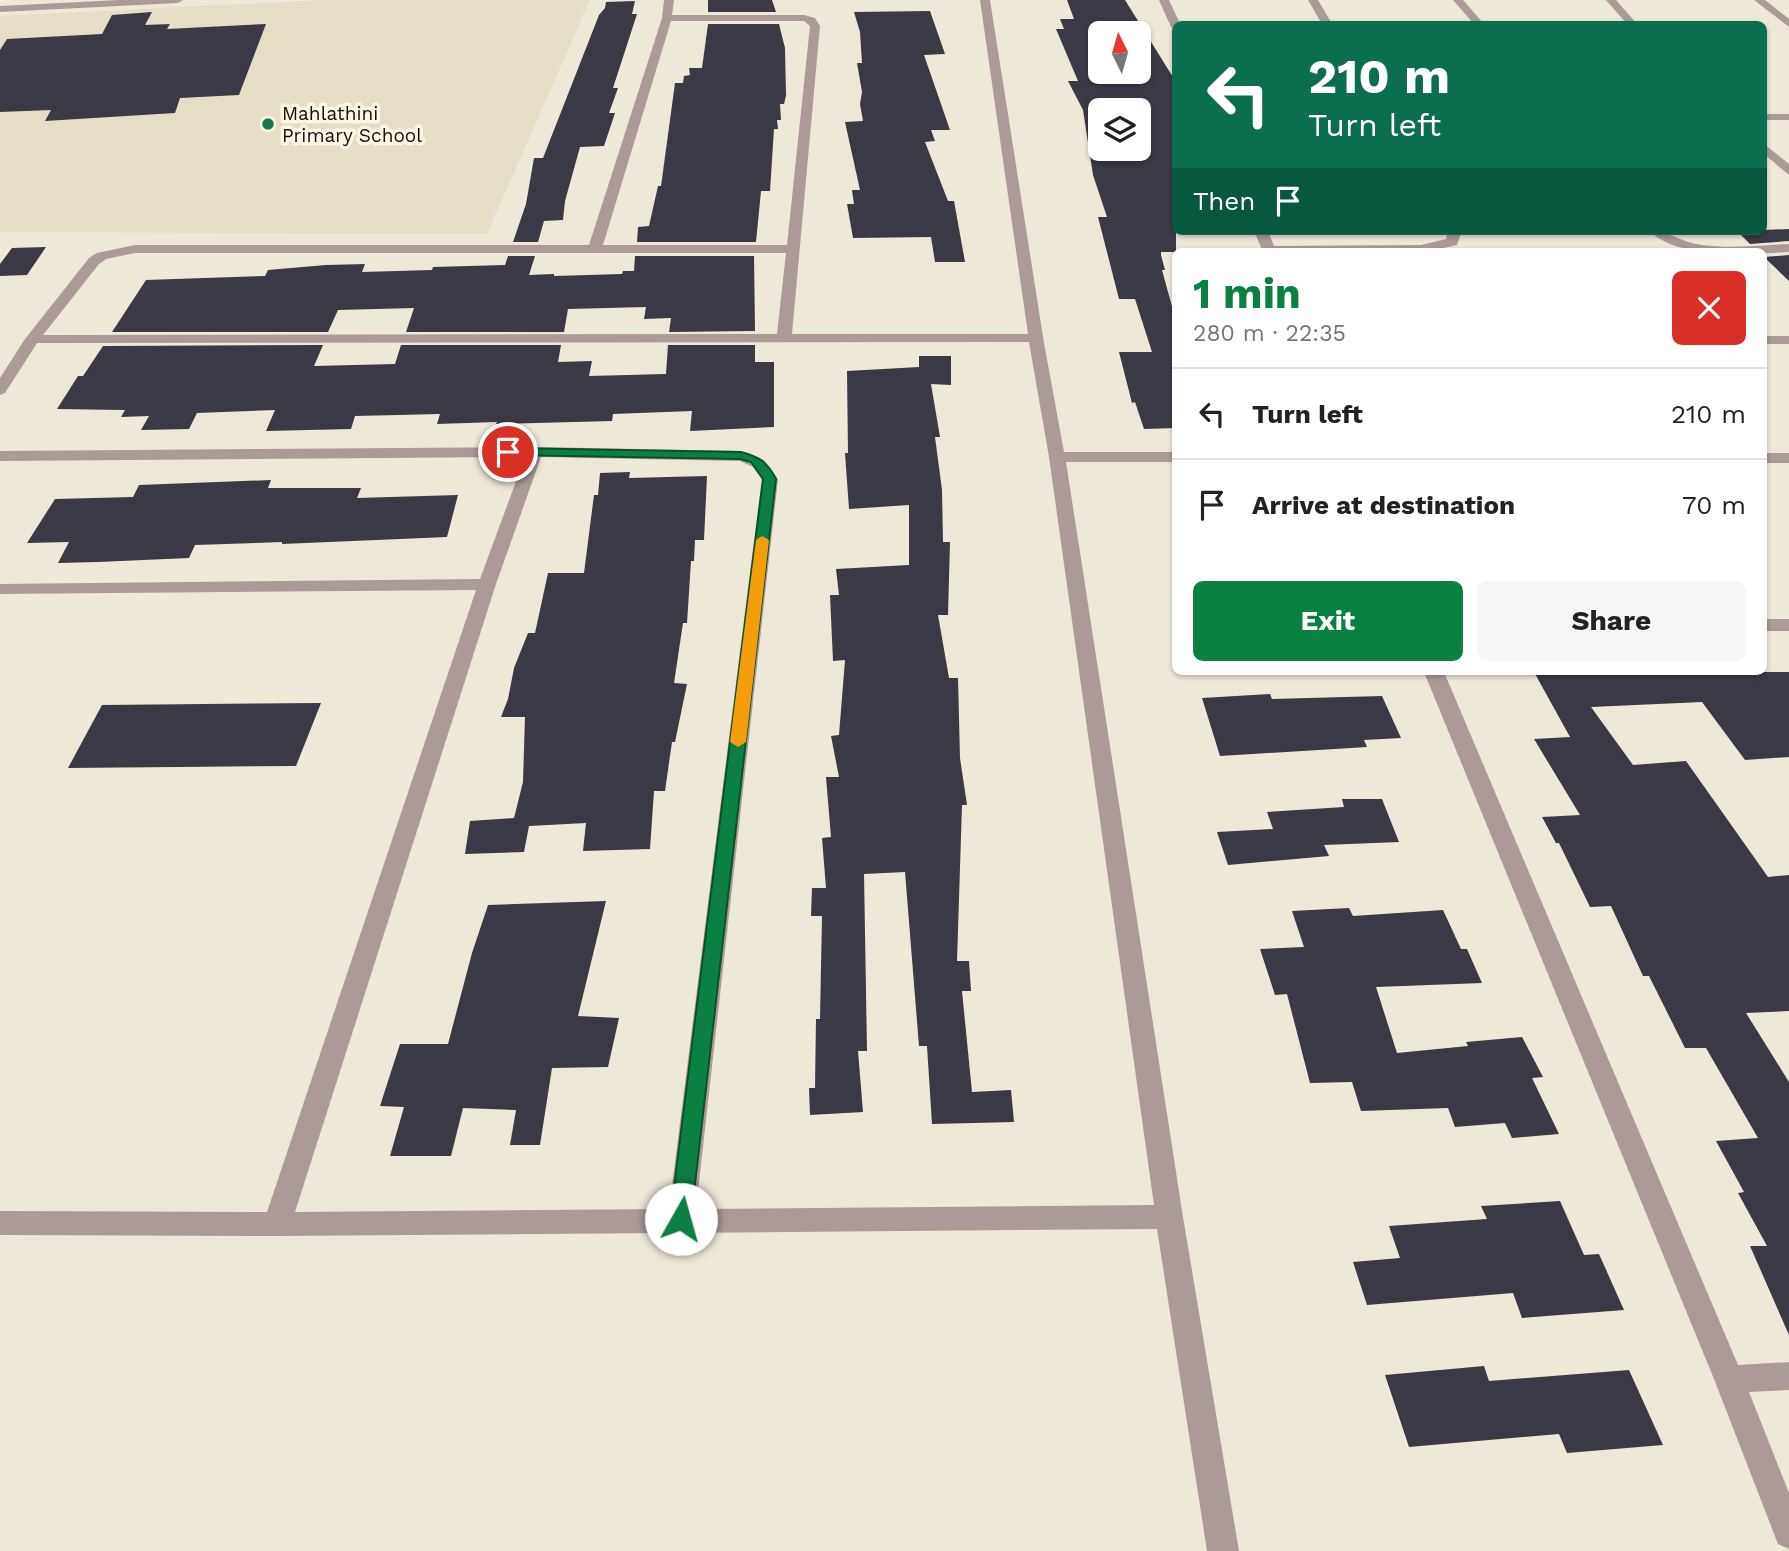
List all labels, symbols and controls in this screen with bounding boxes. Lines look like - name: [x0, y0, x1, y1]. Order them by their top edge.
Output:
- north arrow: [1088, 21, 1152, 84]
- map controls: [1088, 21, 1151, 161]
- text: 210 m: [1308, 47, 1450, 105]
- icon: left: [1193, 49, 1284, 140]
- button: layers: [1088, 98, 1151, 161]
- place label: Mahlathini Primary School: [282, 102, 422, 147]
- text: Turn left: [1308, 106, 1441, 144]
- marker: Mahlathini Primary School: [260, 116, 276, 132]
- icon: arrive: [1269, 182, 1307, 220]
- text: Then: [1193, 186, 1255, 216]
- text: 1 min: [1193, 269, 1301, 318]
- button: close: [1672, 271, 1746, 345]
- text: 280 m · 22:35: [1193, 320, 1346, 347]
- icon: left: [1193, 395, 1231, 433]
- text: Turn left: [1252, 399, 1363, 429]
- text: 210 m: [1671, 399, 1746, 429]
- pin: [478, 422, 538, 482]
- icon: arrive: [489, 433, 527, 471]
- icon: arrive: [1193, 486, 1231, 524]
- text: Arrive at destination: [1252, 490, 1515, 520]
- text: 70 m: [1682, 490, 1746, 520]
- button: Exit: [1193, 581, 1463, 661]
- button: Share: [1477, 581, 1746, 661]
- position arrow: [644, 1182, 718, 1256]

